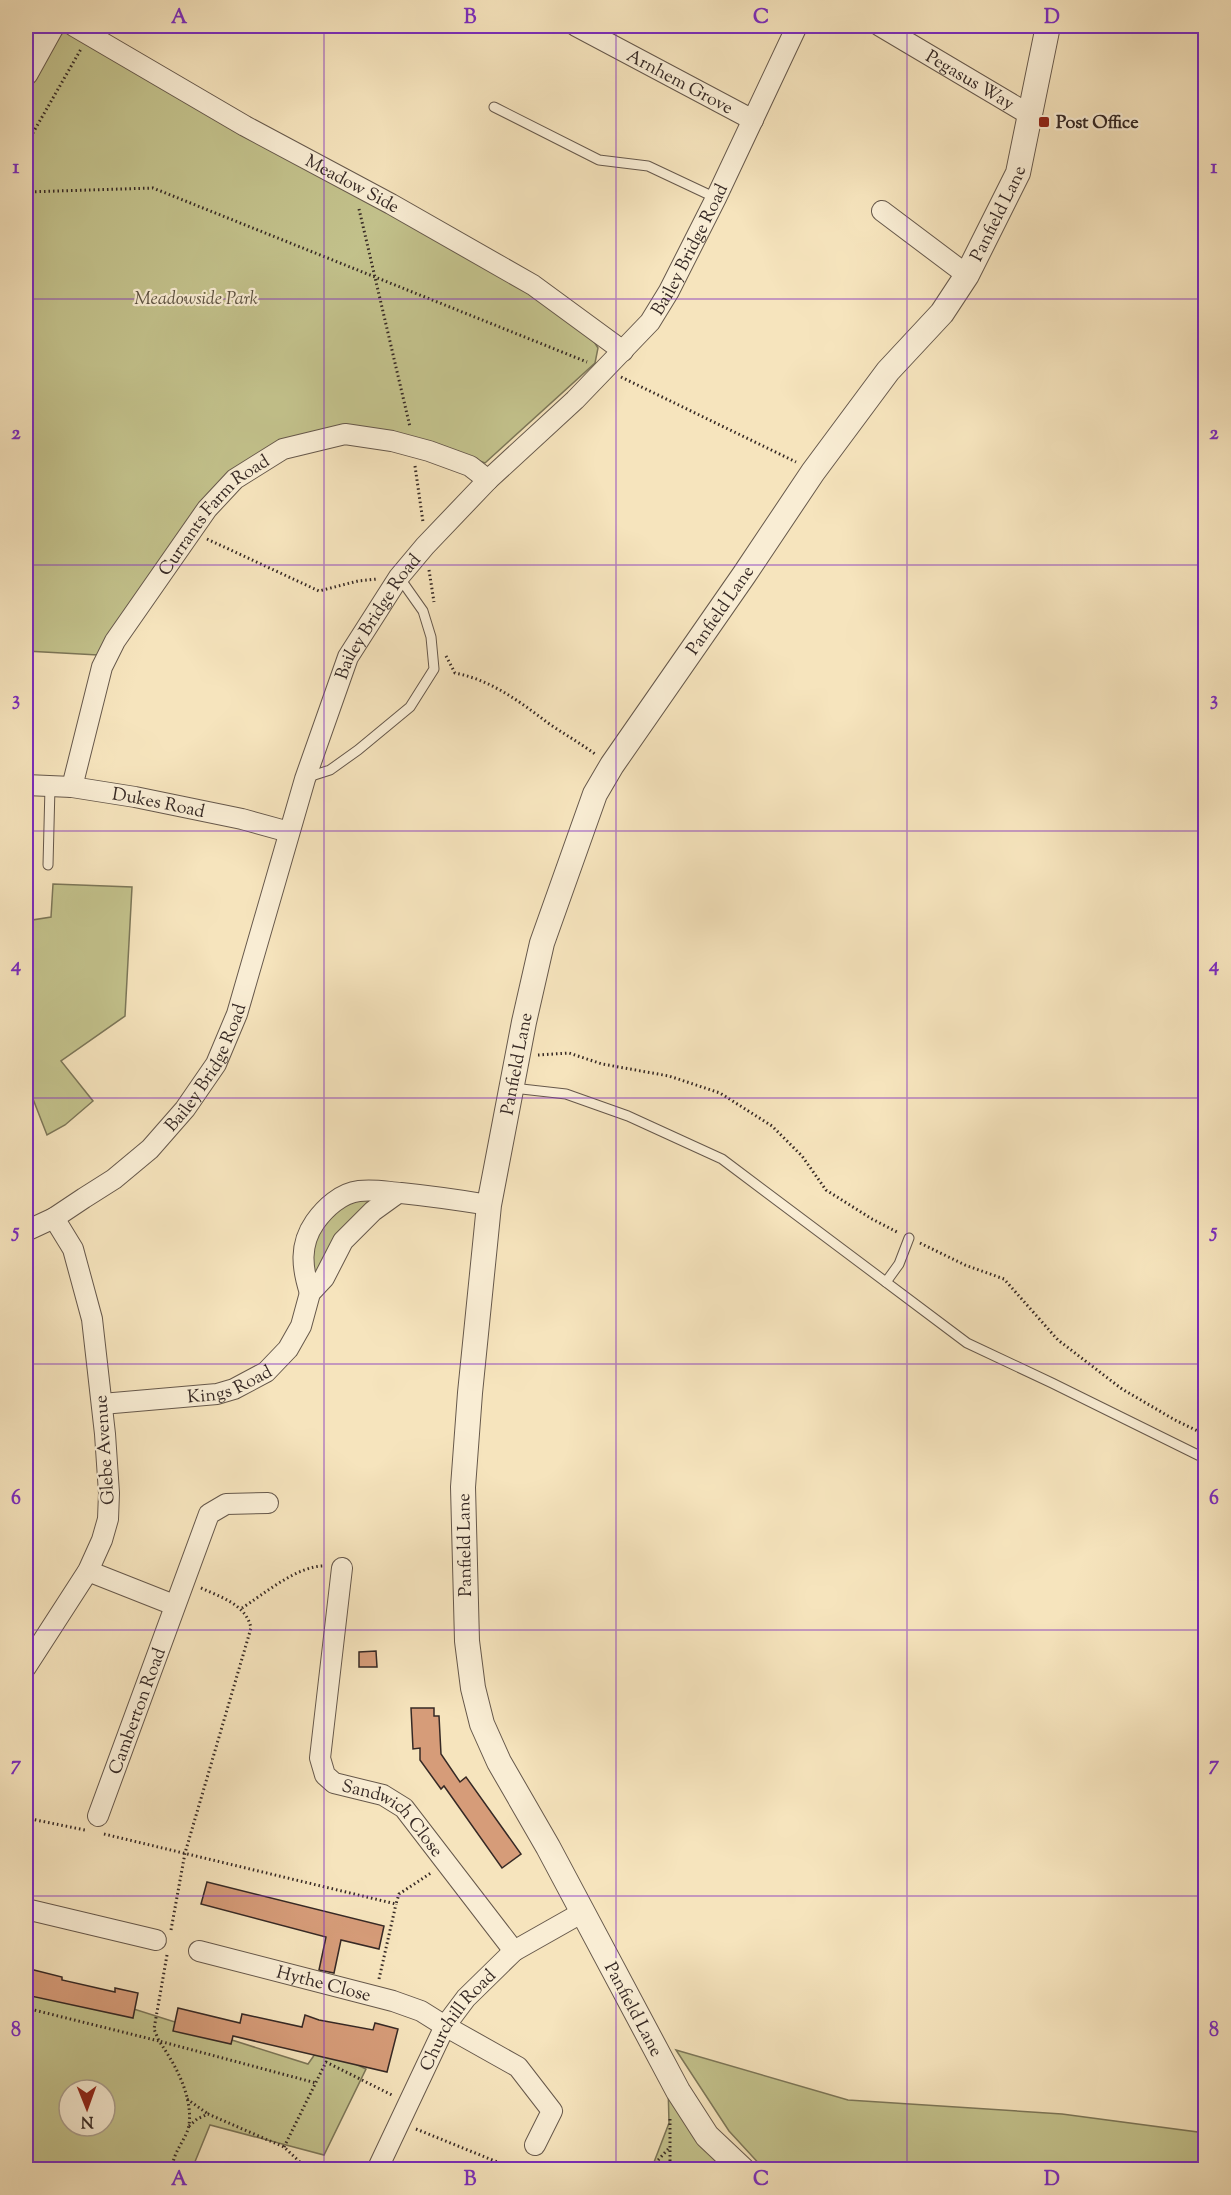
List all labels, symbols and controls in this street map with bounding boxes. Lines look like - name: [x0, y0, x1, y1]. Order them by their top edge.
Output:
- text: A: [171, 4, 188, 33]
- text: B: [464, 4, 477, 33]
- text: C: [753, 4, 769, 33]
- text: D: [1044, 4, 1060, 33]
- street label: Arnhem Grove: [621, 44, 737, 122]
- street label: Pegasus Way: [920, 45, 1019, 118]
- place label: Post Office: [1056, 111, 1139, 137]
- marker: Post Office: [1037, 115, 1051, 129]
- street label: Meadow Side: [300, 149, 404, 221]
- text: 1: [13, 154, 20, 183]
- text: 1: [1211, 154, 1218, 183]
- street label: Panfield Lane: [965, 164, 1034, 266]
- street label: Bailey Bridge Road: [646, 180, 736, 321]
- park label: Meadowside Park: [134, 287, 258, 313]
- text: 2: [11, 420, 21, 449]
- text: 2: [1209, 420, 1219, 449]
- street label: Currants Farm Road: [153, 449, 275, 582]
- street label: Bailey Bridge Road: [330, 549, 428, 684]
- street label: Panfield Lane: [681, 561, 762, 661]
- text: 3: [12, 686, 20, 715]
- text: 3: [1210, 686, 1218, 715]
- street label: Dukes Road: [110, 783, 207, 826]
- text: 4: [10, 952, 21, 981]
- text: 4: [1208, 952, 1219, 981]
- street label: Bailey Bridge Road: [160, 1001, 254, 1138]
- street label: Panfield Lane: [495, 1010, 541, 1117]
- text: 5: [11, 1218, 20, 1247]
- text: 5: [1209, 1218, 1218, 1247]
- street label: Kings Road: [186, 1360, 277, 1412]
- street label: Glebe Avenue: [89, 1394, 123, 1506]
- text: 6: [11, 1485, 21, 1514]
- text: 6: [1209, 1485, 1219, 1514]
- street label: Panfield Lane: [452, 1493, 480, 1597]
- street label: Camberton Road: [103, 1645, 174, 1779]
- text: 7: [11, 1751, 22, 1780]
- text: 7: [1209, 1751, 1220, 1780]
- street label: Sandwich Close: [339, 1774, 448, 1863]
- street label: Panfield Lane: [596, 1958, 668, 2062]
- street label: Hythe Close: [273, 1960, 373, 2010]
- street label: Churchill Road: [414, 1964, 503, 2076]
- text: 8: [11, 2017, 21, 2046]
- text: 8: [1209, 2017, 1219, 2046]
- north arrow: [57, 2078, 117, 2138]
- text: N: [80, 2109, 94, 2132]
- text: A: [171, 2166, 188, 2195]
- text: B: [464, 2166, 477, 2195]
- text: C: [753, 2166, 769, 2195]
- text: D: [1044, 2166, 1060, 2195]

